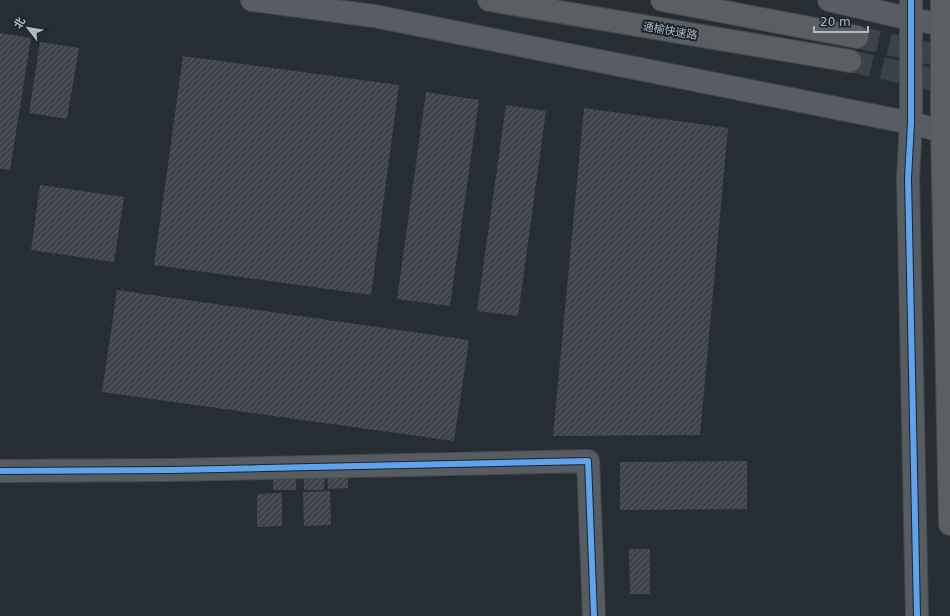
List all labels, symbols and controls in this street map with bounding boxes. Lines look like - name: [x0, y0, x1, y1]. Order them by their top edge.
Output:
- north arrow: [8, 8, 48, 48]
- scale bar: [814, 8, 868, 34]
- text: 北: [11, 15, 28, 31]
- text: 20 m: [820, 15, 851, 29]
- street label: 通榆快速路: [642, 20, 698, 42]

